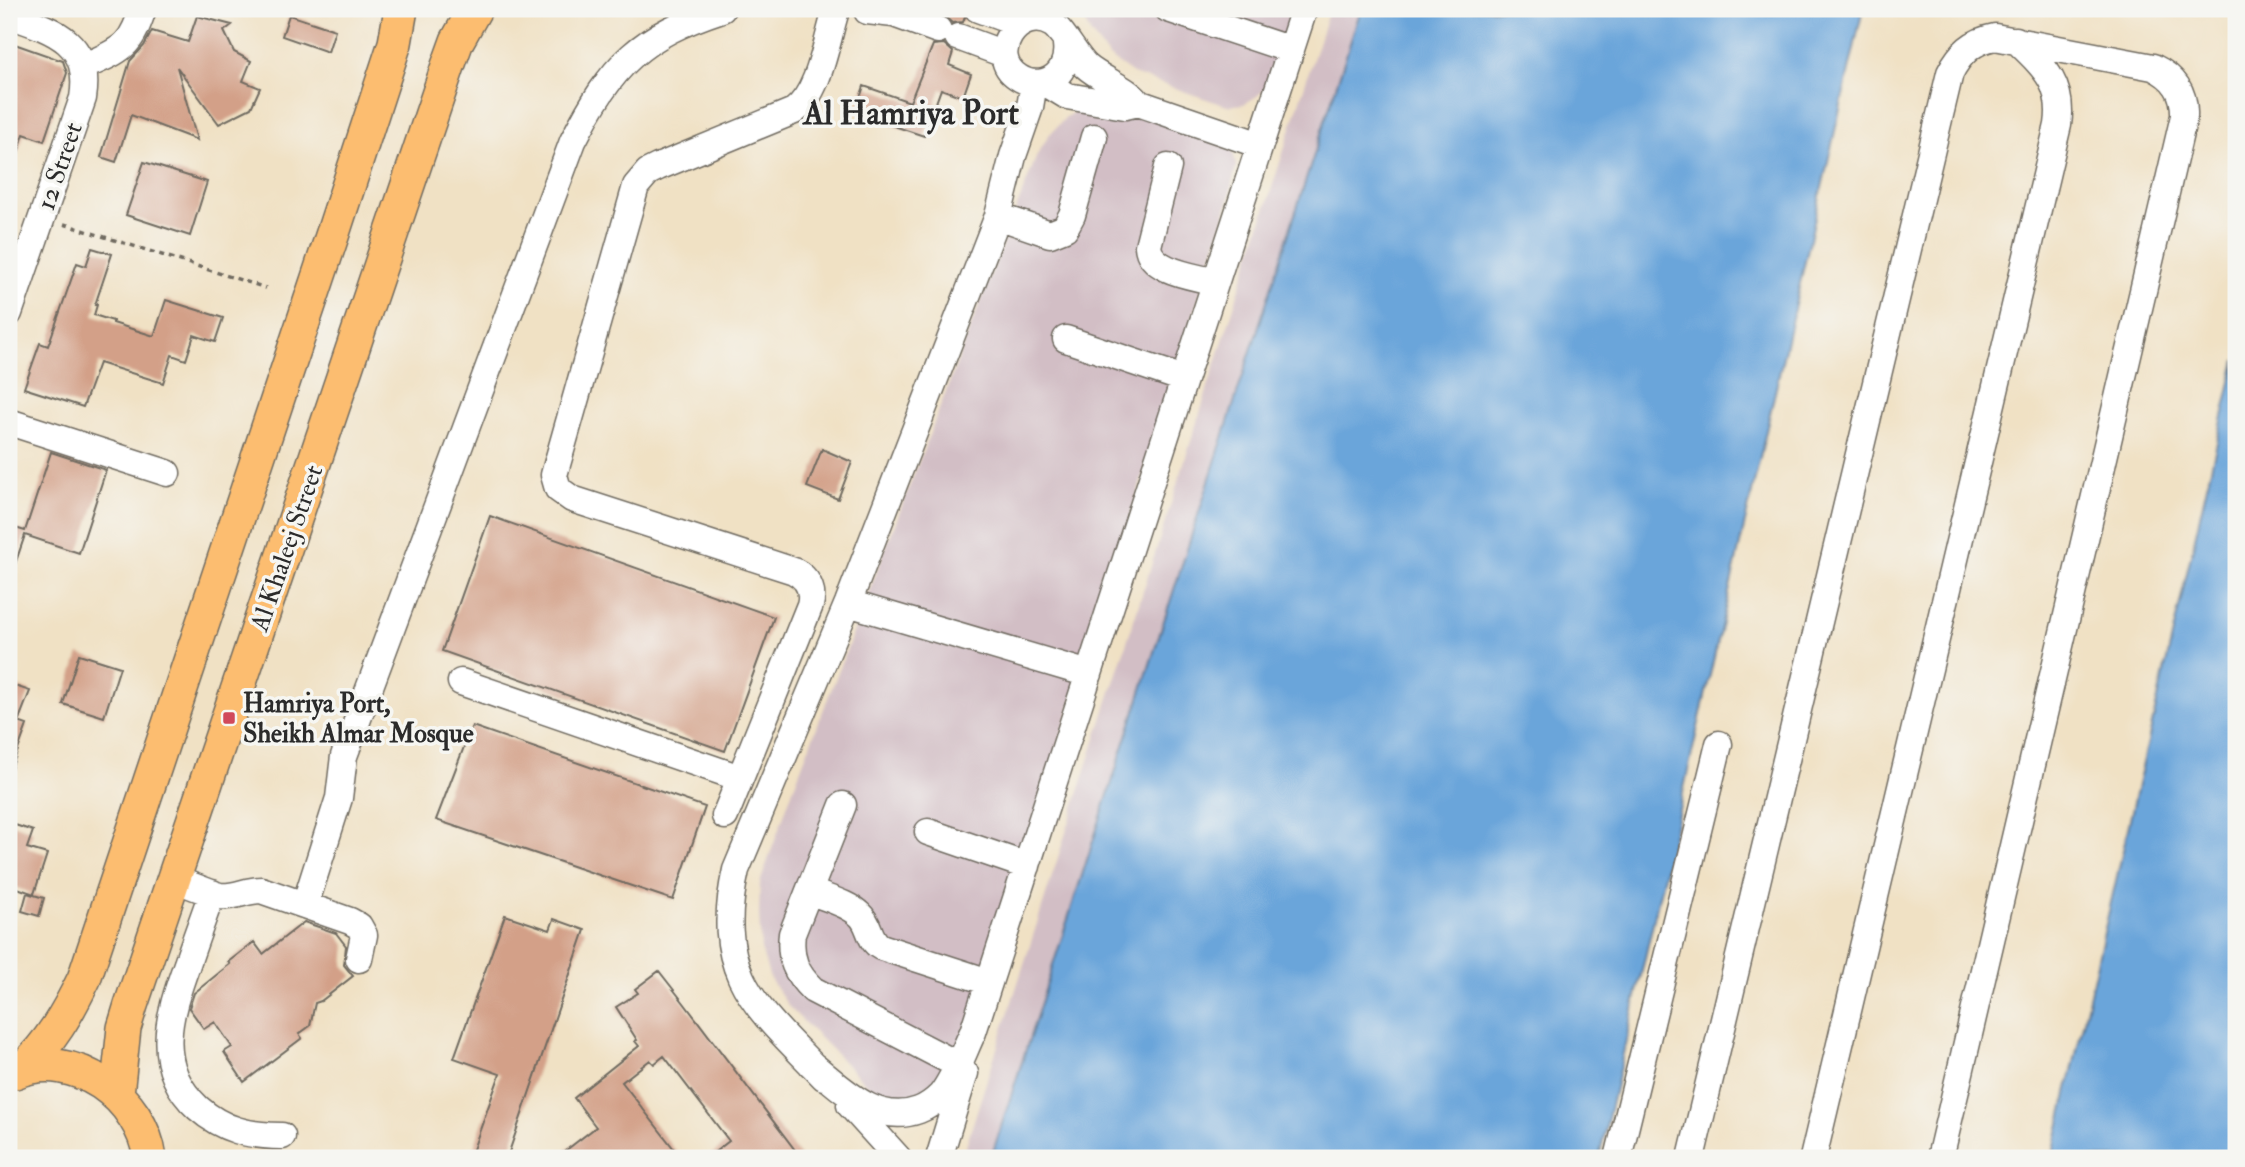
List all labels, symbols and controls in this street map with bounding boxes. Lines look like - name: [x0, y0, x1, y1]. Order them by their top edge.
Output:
- district label: Al Hamriya Port: [801, 93, 1019, 135]
- street label: 12 Street: [30, 118, 90, 214]
- street label: Al Khaleej Street: [243, 461, 330, 637]
- place label: Hamriya Port, Sheikh Almar Mosque: [243, 688, 474, 751]
- marker: Hamriya Port, Sheikh Almar Mosque: [221, 710, 237, 726]

